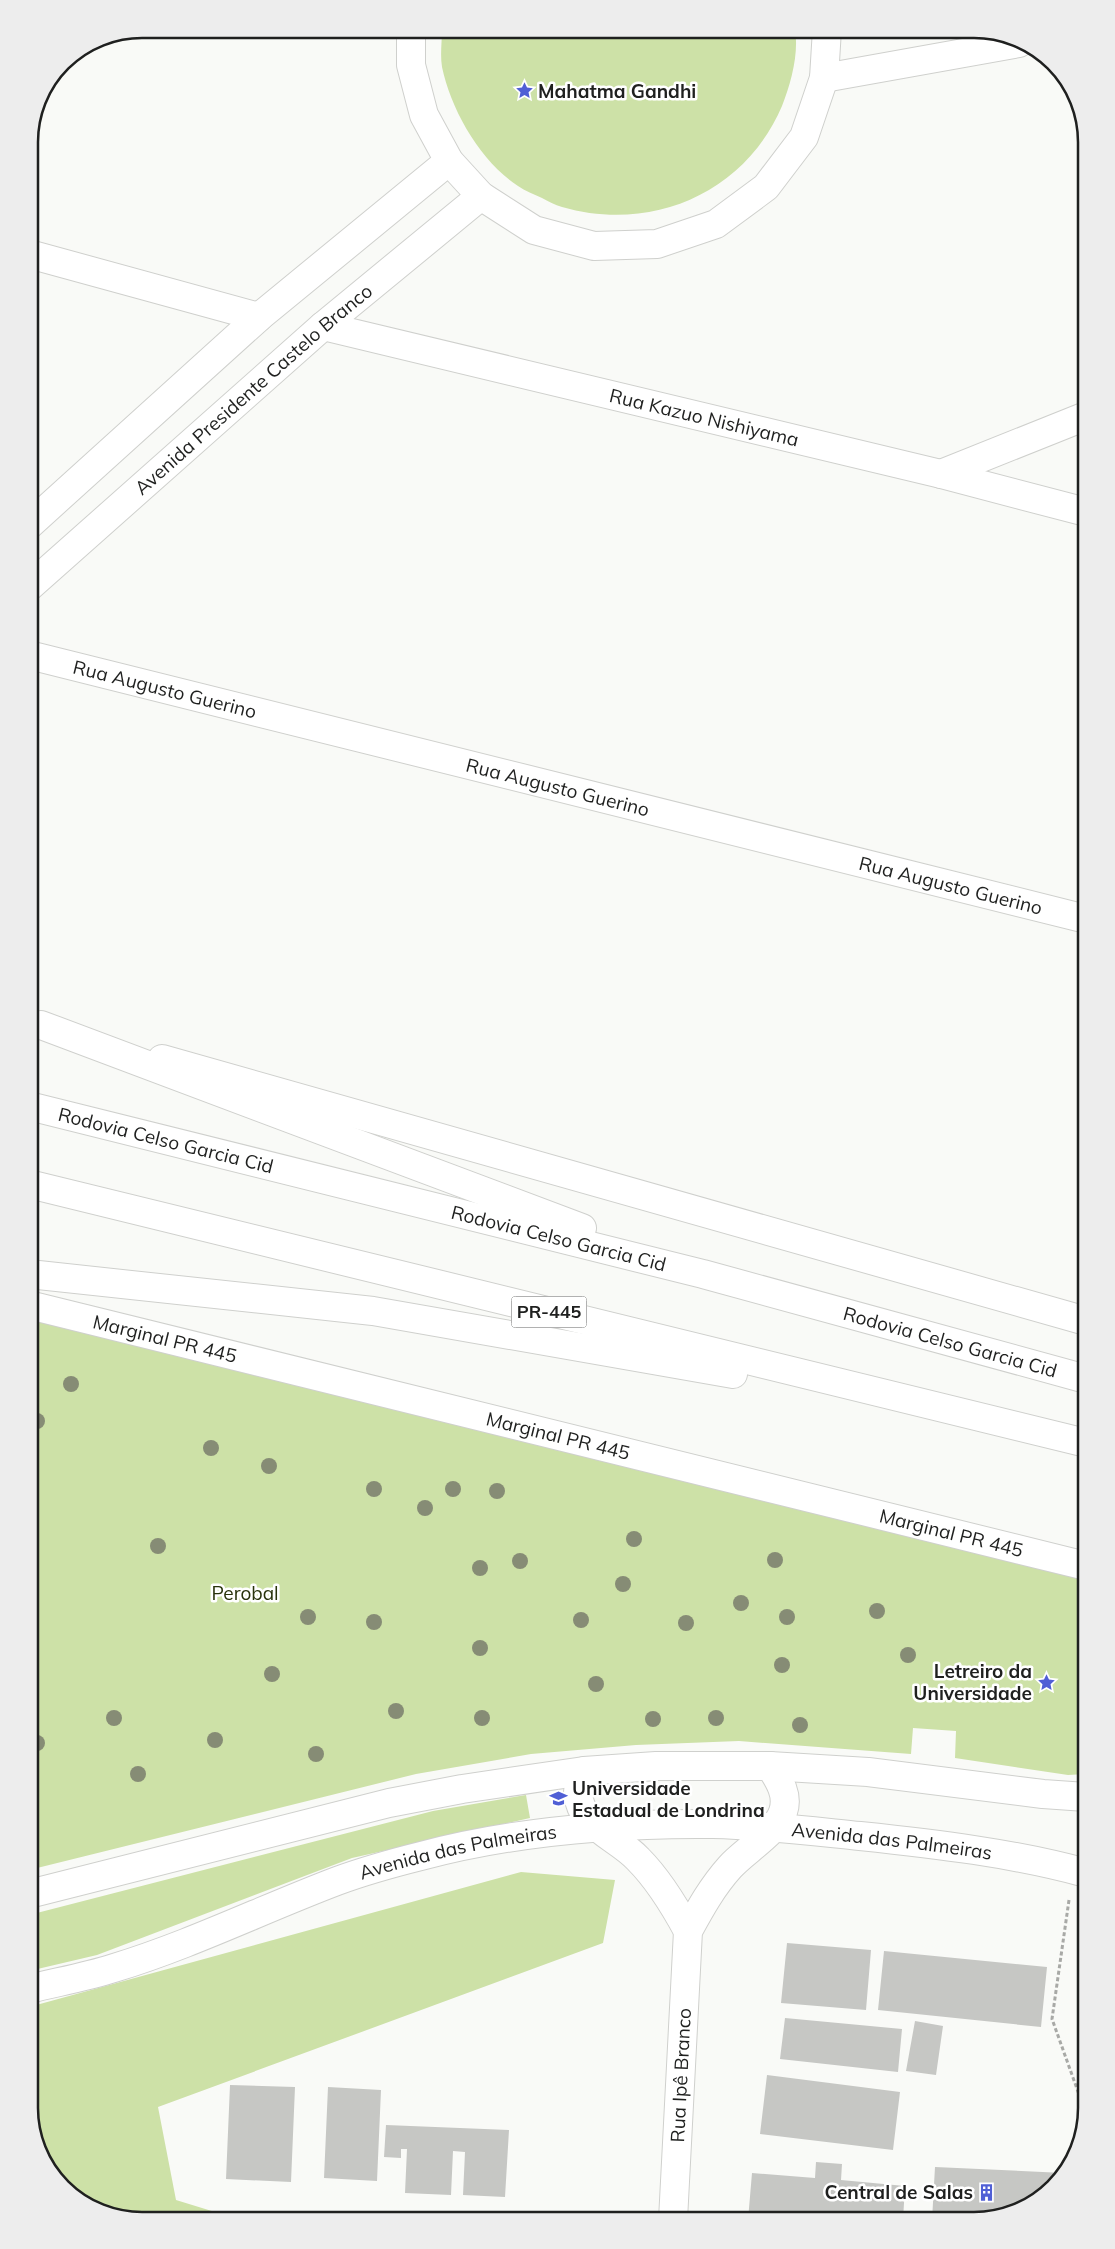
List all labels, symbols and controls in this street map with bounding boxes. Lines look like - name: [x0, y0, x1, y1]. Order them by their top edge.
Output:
- place label: Mahatma Gandhi: [538, 79, 696, 103]
- place icon: Mahatma Gandhi: [514, 81, 534, 101]
- street label: Avenida Presidente Castelo Branco: [129, 279, 377, 500]
- street label: Rua Kazuo Nishiyama: [607, 383, 801, 452]
- street label: Rua Augusto Guerino: [71, 654, 259, 723]
- street label: Rua Augusto Guerino: [464, 753, 652, 822]
- street label: Rua Augusto Guerino: [856, 851, 1045, 920]
- street label: Rodovia Celso Garcia Cid: [56, 1102, 276, 1178]
- street label: Rodovia Celso Garcia Cid: [449, 1200, 669, 1276]
- road number: PR-445: [512, 1296, 586, 1328]
- street label: Rodovia Celso Garcia Cid: [841, 1301, 1060, 1383]
- street label: Marginal PR 445: [91, 1309, 239, 1368]
- street label: Marginal PR 445: [484, 1406, 632, 1465]
- street label: Marginal PR 445: [877, 1503, 1026, 1562]
- park label: Perobal: [211, 1581, 279, 1605]
- place label: Letreiro da Universidade: [913, 1659, 1032, 1705]
- place icon: Letreiro da Universidade: [1036, 1672, 1056, 1692]
- place label: Universidade Estadual de Londrina: [572, 1776, 765, 1822]
- school or university icon: Universidade Estadual de Londrina: [548, 1789, 568, 1809]
- street label: Avenida das Palmeiras: [791, 1817, 994, 1865]
- street label: Avenida das Palmeiras: [356, 1819, 558, 1885]
- street label: Rua Ipê Branco: [665, 2007, 696, 2143]
- place label: Central de Salas: [825, 2180, 973, 2204]
- building icon: Central de Salas: [977, 2182, 997, 2202]

